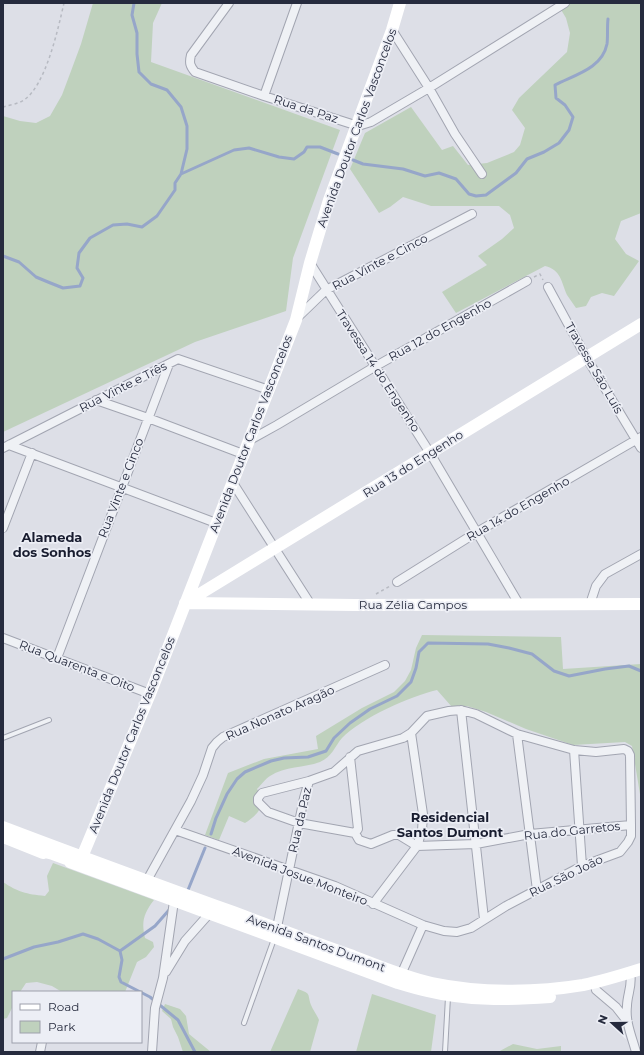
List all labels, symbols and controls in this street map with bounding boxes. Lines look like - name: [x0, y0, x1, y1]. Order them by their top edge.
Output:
- street label: Avenida Doutor Carlos Vasconcelos: [313, 26, 400, 229]
- street label: Rua da Paz: [272, 91, 340, 126]
- street label: Rua Vinte e Cinco: [329, 230, 430, 293]
- street label: Rua 12 do Engenho: [386, 295, 494, 364]
- street label: Travessa 14 do Engenho: [333, 307, 424, 435]
- street label: Travessa São Luís: [562, 320, 627, 416]
- street label: Avenida Doutor Carlos Vasconcelos: [206, 333, 295, 535]
- street label: Rua Vinte e Três: [76, 358, 169, 415]
- street label: Rua 13 do Engenho: [360, 427, 466, 501]
- street label: Rua Vinte e Cinco: [95, 436, 147, 540]
- street label: Rua 14 do Engenho: [464, 473, 572, 544]
- district label: Alameda dos Sonhos: [13, 529, 91, 560]
- street label: Rua Zélia Campos: [359, 597, 467, 612]
- street label: Avenida Doutor Carlos Vasconcelos: [85, 634, 178, 835]
- street label: Rua Quarenta e Oito: [17, 637, 137, 695]
- street label: Rua Nonato Aragão: [223, 682, 337, 743]
- street label: Rua da Paz: [285, 786, 314, 854]
- district label: Residencial Santos Dumont: [397, 809, 504, 840]
- street label: Rua do Garretos: [523, 818, 621, 843]
- street label: Avenida Josue Monteiro: [230, 843, 370, 908]
- street label: Rua São João: [526, 851, 605, 900]
- street label: Avenida Santos Dumont: [245, 910, 388, 975]
- legend: [12, 991, 142, 1043]
- text: Road: [48, 999, 79, 1014]
- north arrow: [592, 1003, 632, 1043]
- text: N: [595, 1013, 611, 1026]
- text: Park: [48, 1019, 76, 1034]

